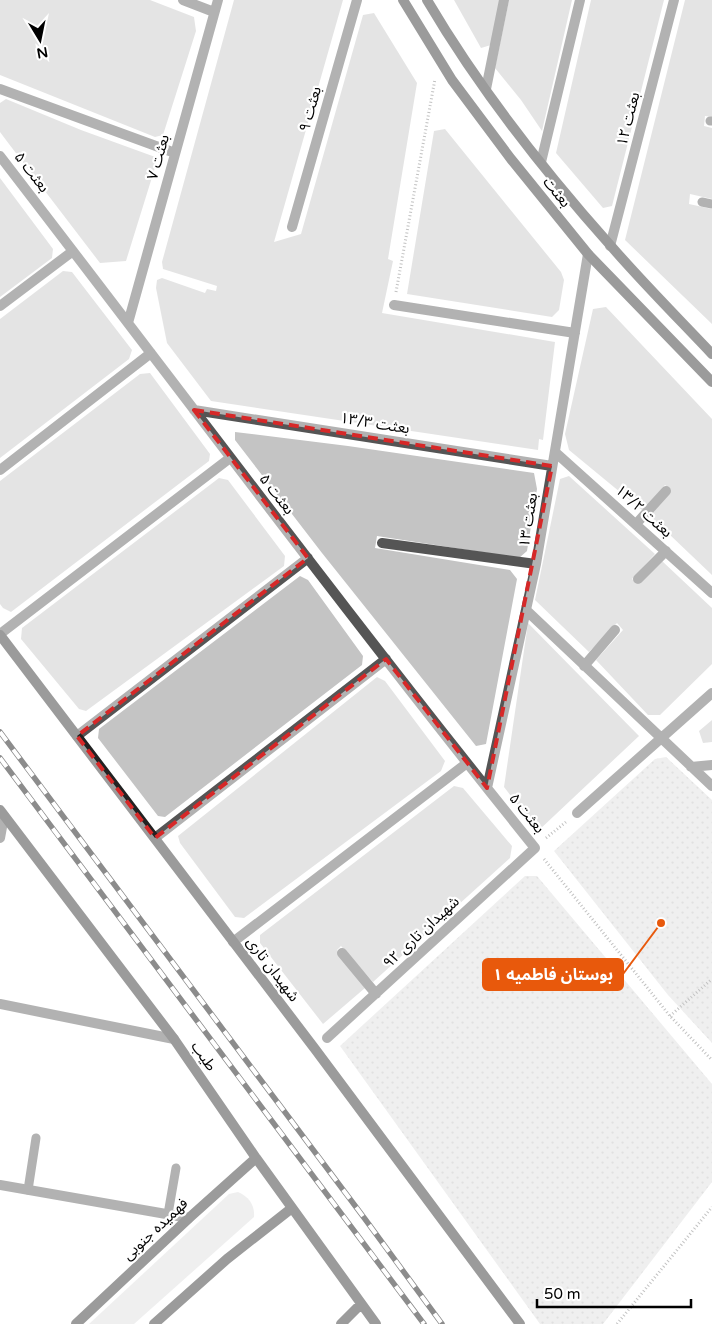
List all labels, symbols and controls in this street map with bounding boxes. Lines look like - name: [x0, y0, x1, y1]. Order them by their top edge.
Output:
- north arrow: [15, 15, 65, 65]
- text: N: [35, 43, 49, 62]
- street label: بعثت ۹: [295, 84, 325, 134]
- street label: بعثت ۱۲: [613, 90, 643, 148]
- street label: بعثت ۷: [143, 132, 173, 182]
- street label: بعثت ۵: [11, 148, 53, 196]
- street label: بعثت: [539, 173, 575, 211]
- street label: بعثت ۱۳/۳: [339, 409, 411, 437]
- street label: بعثت ۵: [256, 470, 298, 518]
- street label: بعثت ۱۳/۲: [612, 481, 676, 541]
- street label: بعثت ۱۳: [515, 491, 541, 549]
- street label: بعثت ۵: [505, 789, 549, 837]
- street label: شهیدان تاری ۹۲: [379, 892, 463, 972]
- street label: شهیدان تاری: [243, 933, 303, 1005]
- callout: بوستان فاطمیه ۱: [483, 959, 623, 990]
- text: بوستان فاطمیه ۱: [493, 965, 613, 985]
- street label: طیب: [187, 1038, 221, 1074]
- street label: فهمیده جنوبی: [119, 1194, 192, 1264]
- scale bar: [537, 1276, 691, 1308]
- text: 50 m: [544, 1285, 581, 1303]

